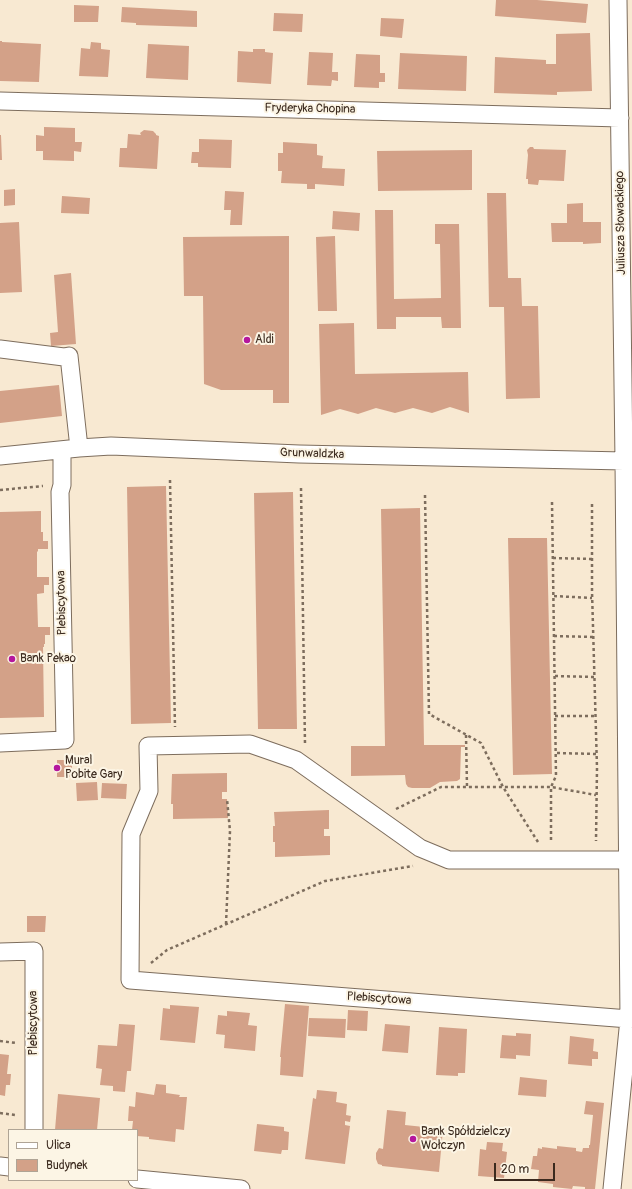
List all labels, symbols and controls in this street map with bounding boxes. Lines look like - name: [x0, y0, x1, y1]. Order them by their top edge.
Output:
- street label: Fryderyka Chopina: [264, 101, 356, 117]
- street label: Juliusza Słowackiego: [613, 171, 629, 275]
- place label: Aldi: [255, 333, 274, 347]
- marker: Aldi: [242, 335, 252, 345]
- street label: Grunwaldzka: [280, 446, 344, 462]
- street label: Plebiscytowa: [54, 570, 70, 636]
- place label: Bank Pekao: [20, 652, 76, 666]
- marker: Bank Pekao: [7, 654, 17, 664]
- place label: Mural Pobite Gary: [65, 754, 122, 782]
- marker: Mural Pobite Gary: [52, 763, 62, 773]
- street label: Plebiscytowa: [346, 990, 412, 1008]
- street label: Plebiscytowa: [27, 991, 41, 1055]
- place label: Bank Spółdzielczy Wołczyn: [421, 1125, 510, 1153]
- legend: [8, 1129, 138, 1181]
- marker: Bank Spółdzielczy Wołczyn: [408, 1134, 418, 1144]
- text: Ulica: [46, 1138, 71, 1153]
- scale bar: [496, 1155, 557, 1181]
- text: Budynek: [46, 1158, 88, 1173]
- text: 20 m: [501, 1162, 529, 1177]

